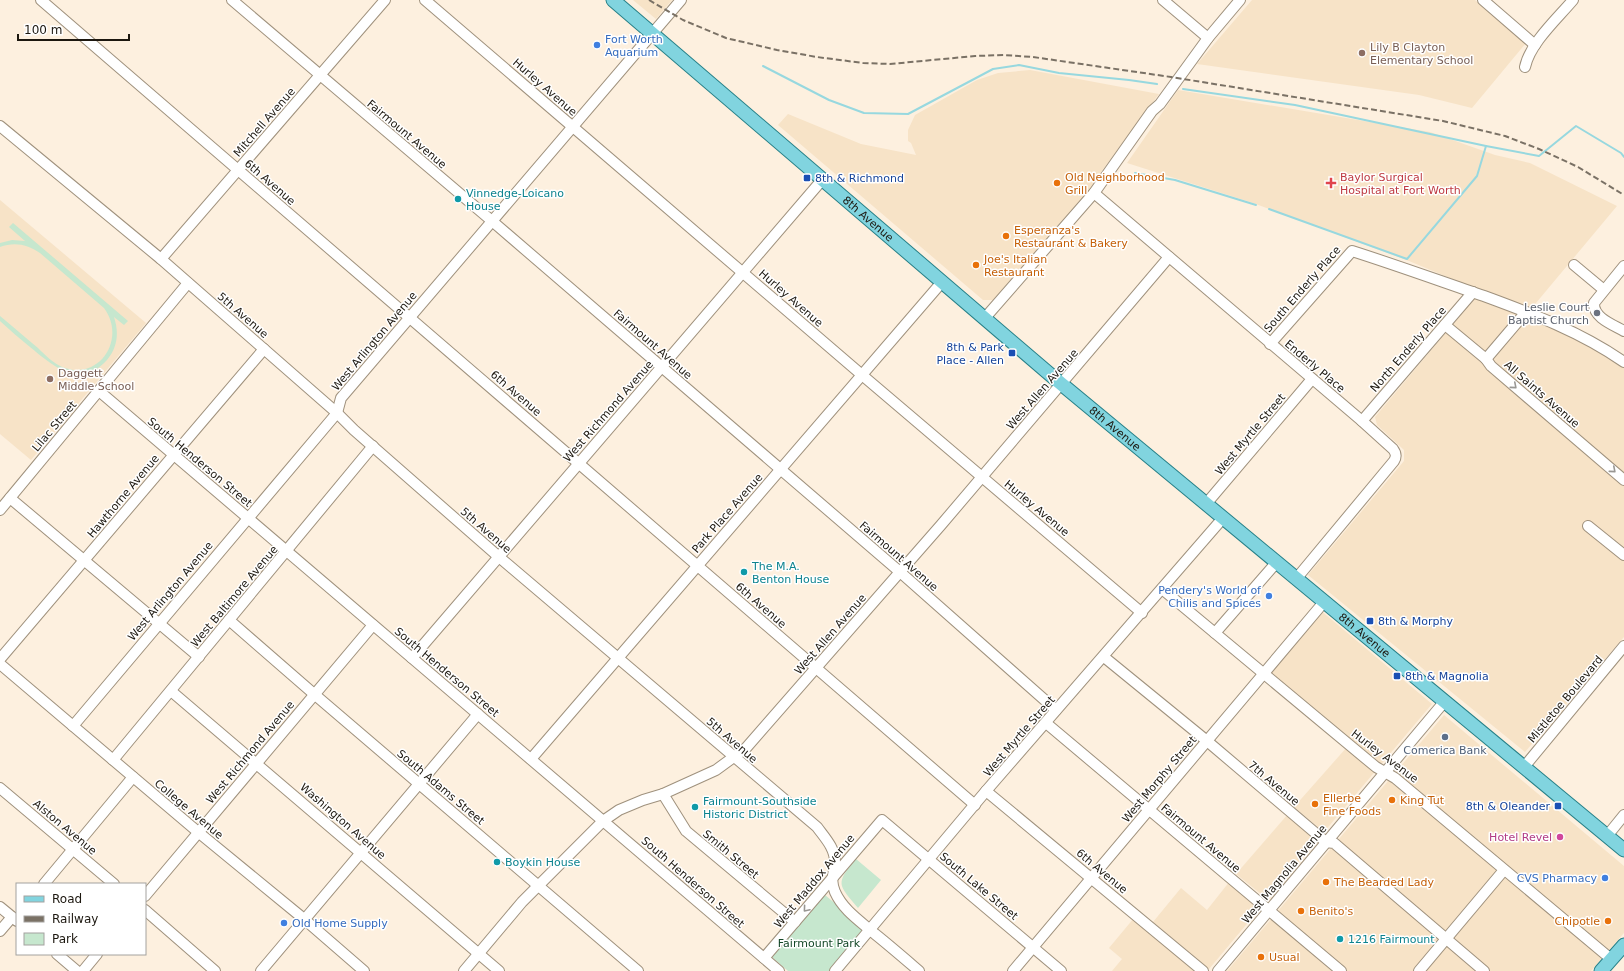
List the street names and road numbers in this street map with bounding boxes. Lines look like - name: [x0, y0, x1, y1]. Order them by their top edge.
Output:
- street label: Hurley Avenue: [510, 56, 579, 119]
- street label: Mitchell Avenue: [231, 85, 298, 159]
- street label: Fairmount Avenue: [364, 97, 449, 171]
- street label: 6th Avenue: [242, 157, 298, 208]
- street label: 8th Avenue: [840, 194, 896, 244]
- street label: South Enderly Place: [1261, 243, 1344, 335]
- street label: Hurley Avenue: [756, 267, 825, 330]
- street label: West Arlington Avenue: [329, 289, 420, 393]
- street label: 5th Avenue: [215, 290, 271, 341]
- street label: North Enderly Place: [1368, 304, 1449, 395]
- street label: Fairmount Avenue: [611, 307, 695, 382]
- street label: Enderly Place: [1282, 337, 1348, 395]
- street label: West Allen Avenue: [1004, 346, 1081, 432]
- street label: West Richmond Avenue: [561, 358, 656, 465]
- street label: All Saints Avenue: [1501, 358, 1582, 431]
- street label: 6th Avenue: [488, 368, 544, 419]
- street label: West Myrtle Street: [1213, 391, 1289, 478]
- street label: Lilac Street: [29, 398, 80, 454]
- street label: 8th Avenue: [1086, 404, 1143, 454]
- street label: South Henderson Street: [145, 415, 255, 510]
- street label: Hawthorne Avenue: [85, 452, 162, 541]
- street label: Park Place Avenue: [689, 471, 766, 556]
- street label: Hurley Avenue: [1002, 478, 1072, 539]
- street label: 5th Avenue: [458, 505, 514, 556]
- street label: Fairmount Avenue: [857, 519, 941, 594]
- street label: West Arlington Avenue: [125, 539, 216, 643]
- street label: West Baltimore Avenue: [188, 543, 281, 650]
- street label: 6th Avenue: [733, 580, 789, 631]
- street label: West Allen Avenue: [792, 591, 869, 677]
- street label: 8th Avenue: [1336, 610, 1393, 661]
- street label: South Henderson Street: [392, 625, 502, 720]
- street label: Mistletoe Boulevard: [1525, 653, 1606, 745]
- street label: West Myrtle Street: [981, 693, 1058, 779]
- street label: West Richmond Avenue: [204, 698, 297, 806]
- street label: 5th Avenue: [704, 715, 760, 766]
- street label: Hurley Avenue: [1349, 727, 1421, 786]
- street label: West Morphy Street: [1119, 733, 1200, 825]
- street label: South Adams Street: [394, 747, 487, 828]
- street label: 7th Avenue: [1246, 758, 1302, 809]
- street label: College Avenue: [152, 777, 226, 842]
- street label: Washington Avenue: [297, 781, 388, 862]
- street label: Alston Avenue: [30, 797, 99, 858]
- street label: Fairmount Avenue: [1158, 801, 1243, 875]
- street label: West Magnolia Avenue: [1239, 822, 1330, 926]
- street label: Smith Street: [700, 827, 762, 882]
- street label: West Maddox Avenue: [771, 832, 857, 931]
- street label: South Henderson Street: [639, 834, 747, 931]
- street label: 6th Avenue: [1074, 846, 1130, 897]
- street label: South Lake Street: [937, 850, 1021, 923]

